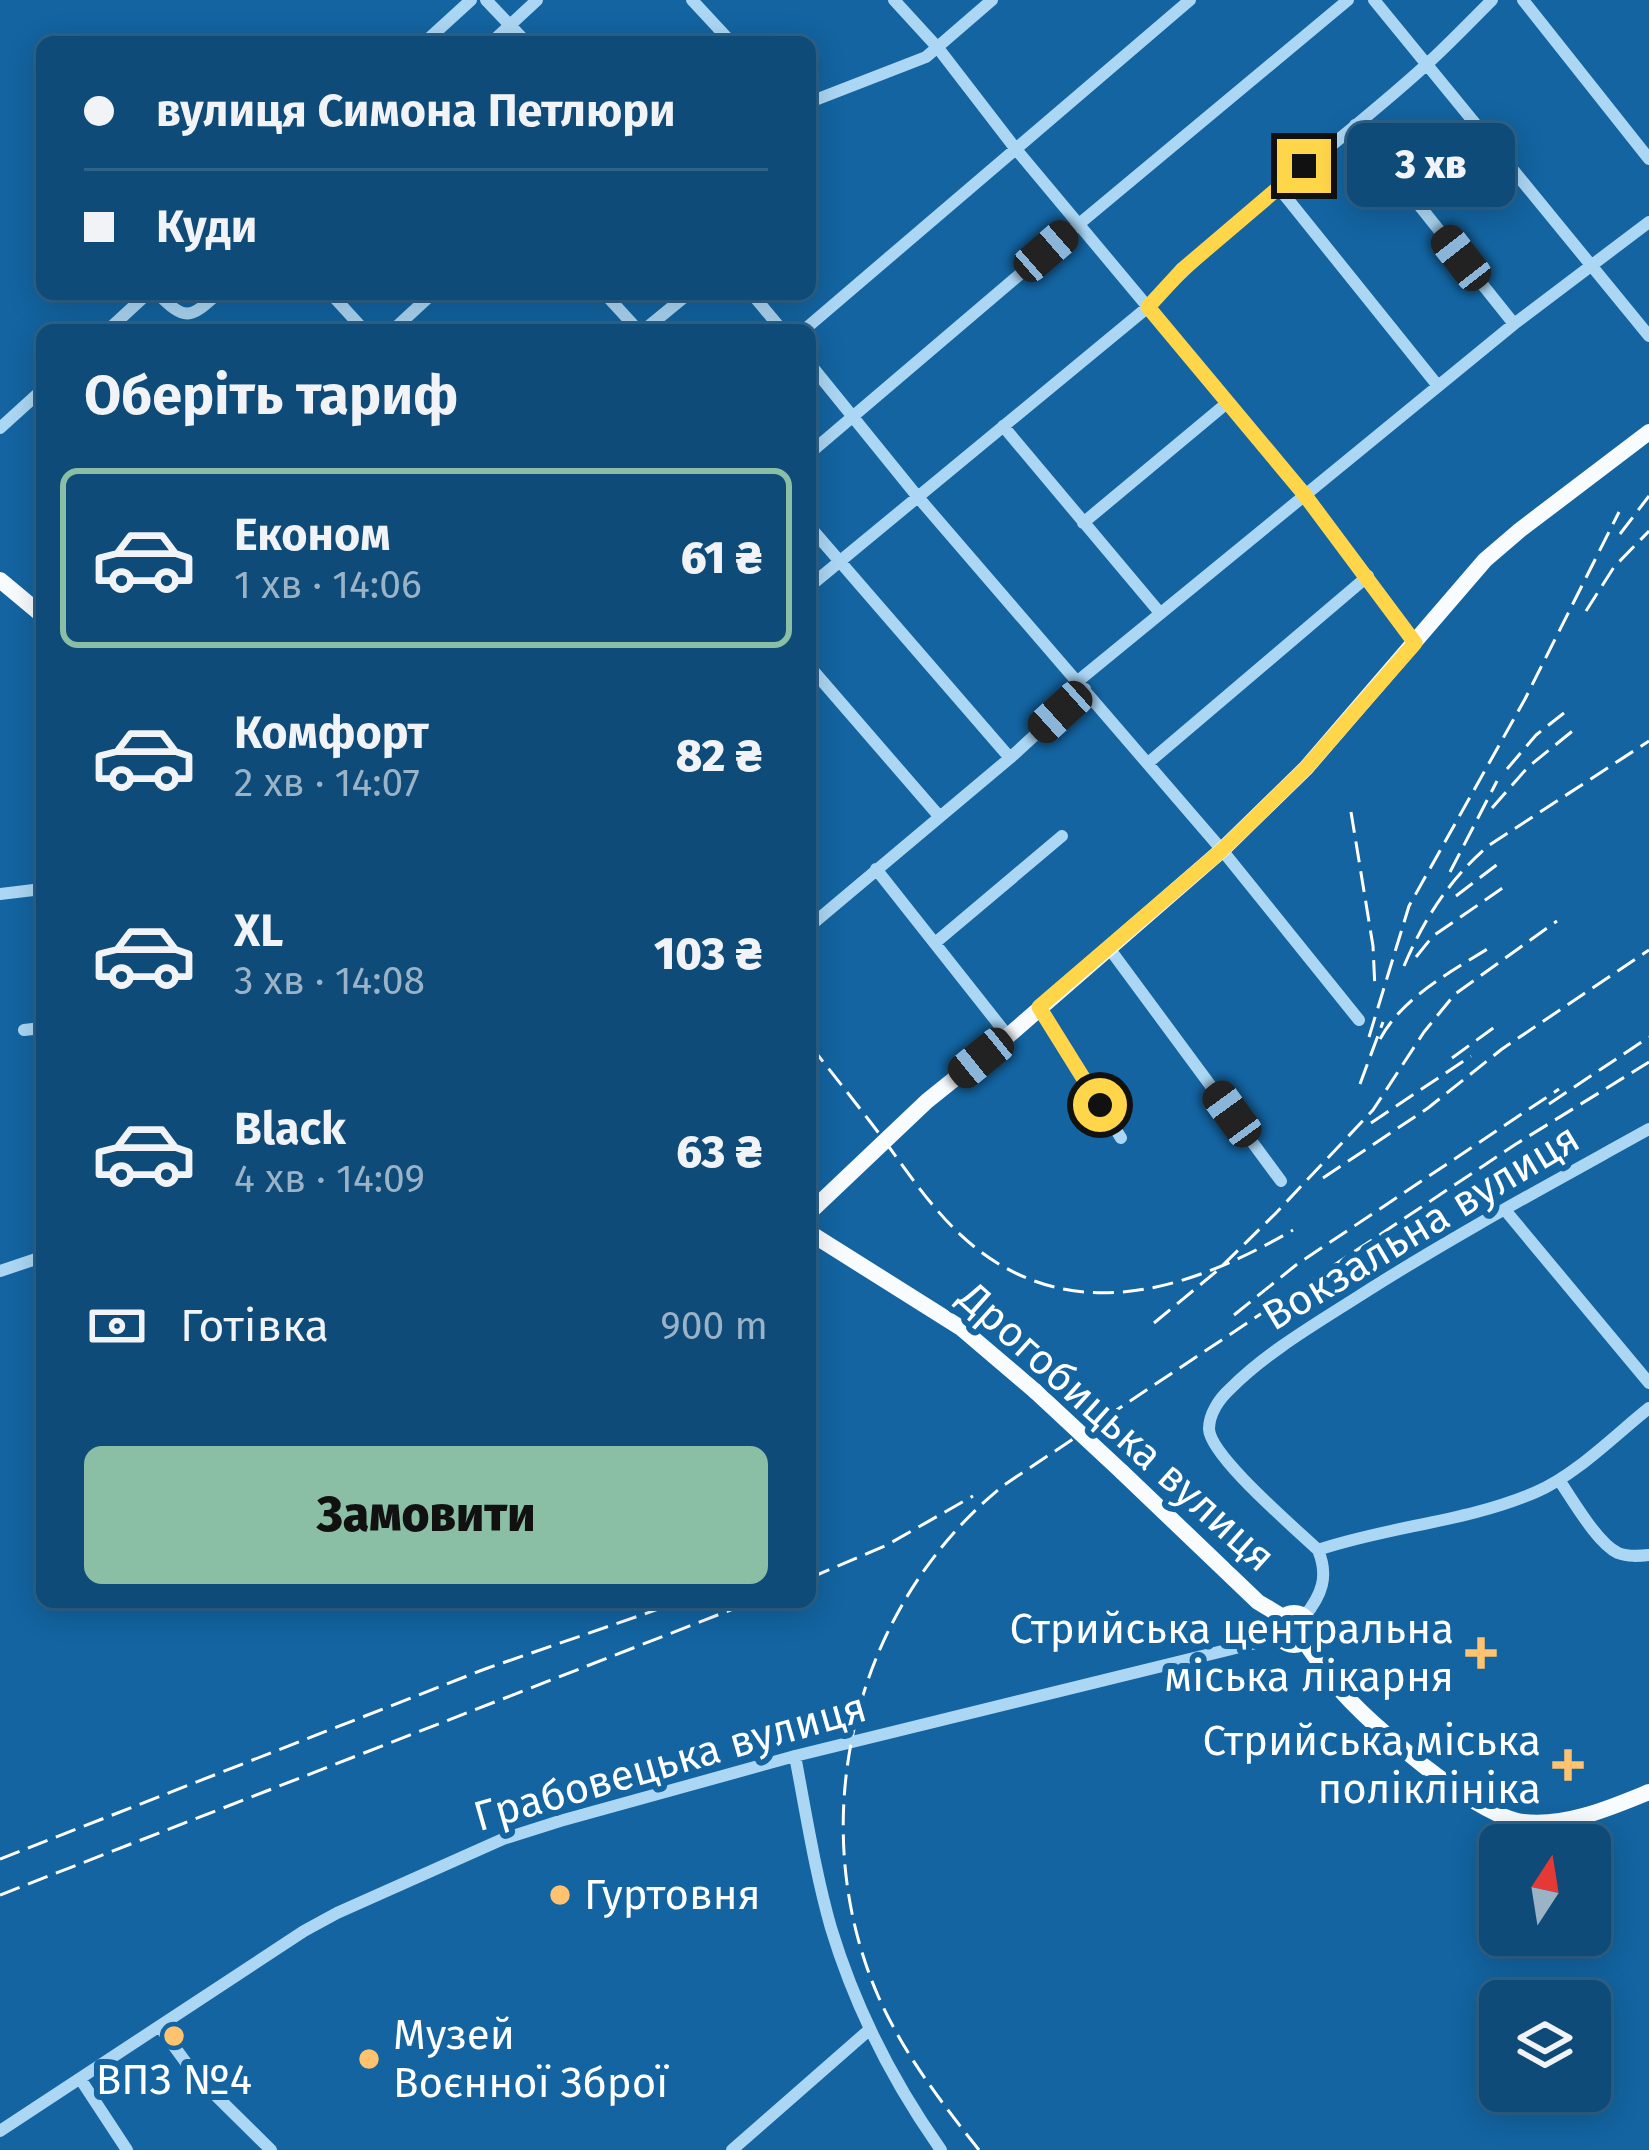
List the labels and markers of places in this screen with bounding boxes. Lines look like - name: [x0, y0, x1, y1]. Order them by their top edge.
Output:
- place label: Стрийська центральна міська лікарня: [1010, 1604, 1454, 1702]
- marker: Стрийська центральна міська лікарня: [1465, 1637, 1497, 1669]
- place label: Стрийська міська поліклініка: [1203, 1716, 1541, 1814]
- marker: Стрийська міська поліклініка: [1552, 1749, 1584, 1781]
- place label: Гуртовня: [584, 1870, 761, 1920]
- marker: Гуртовня: [547, 1882, 573, 1908]
- place label: Музей Воєнної Зброї: [393, 2010, 669, 2108]
- marker: ВПЗ №4: [161, 2023, 187, 2049]
- marker: Музей Воєнної Зброї: [356, 2046, 382, 2072]
- place label: ВПЗ №4: [96, 2055, 252, 2105]

